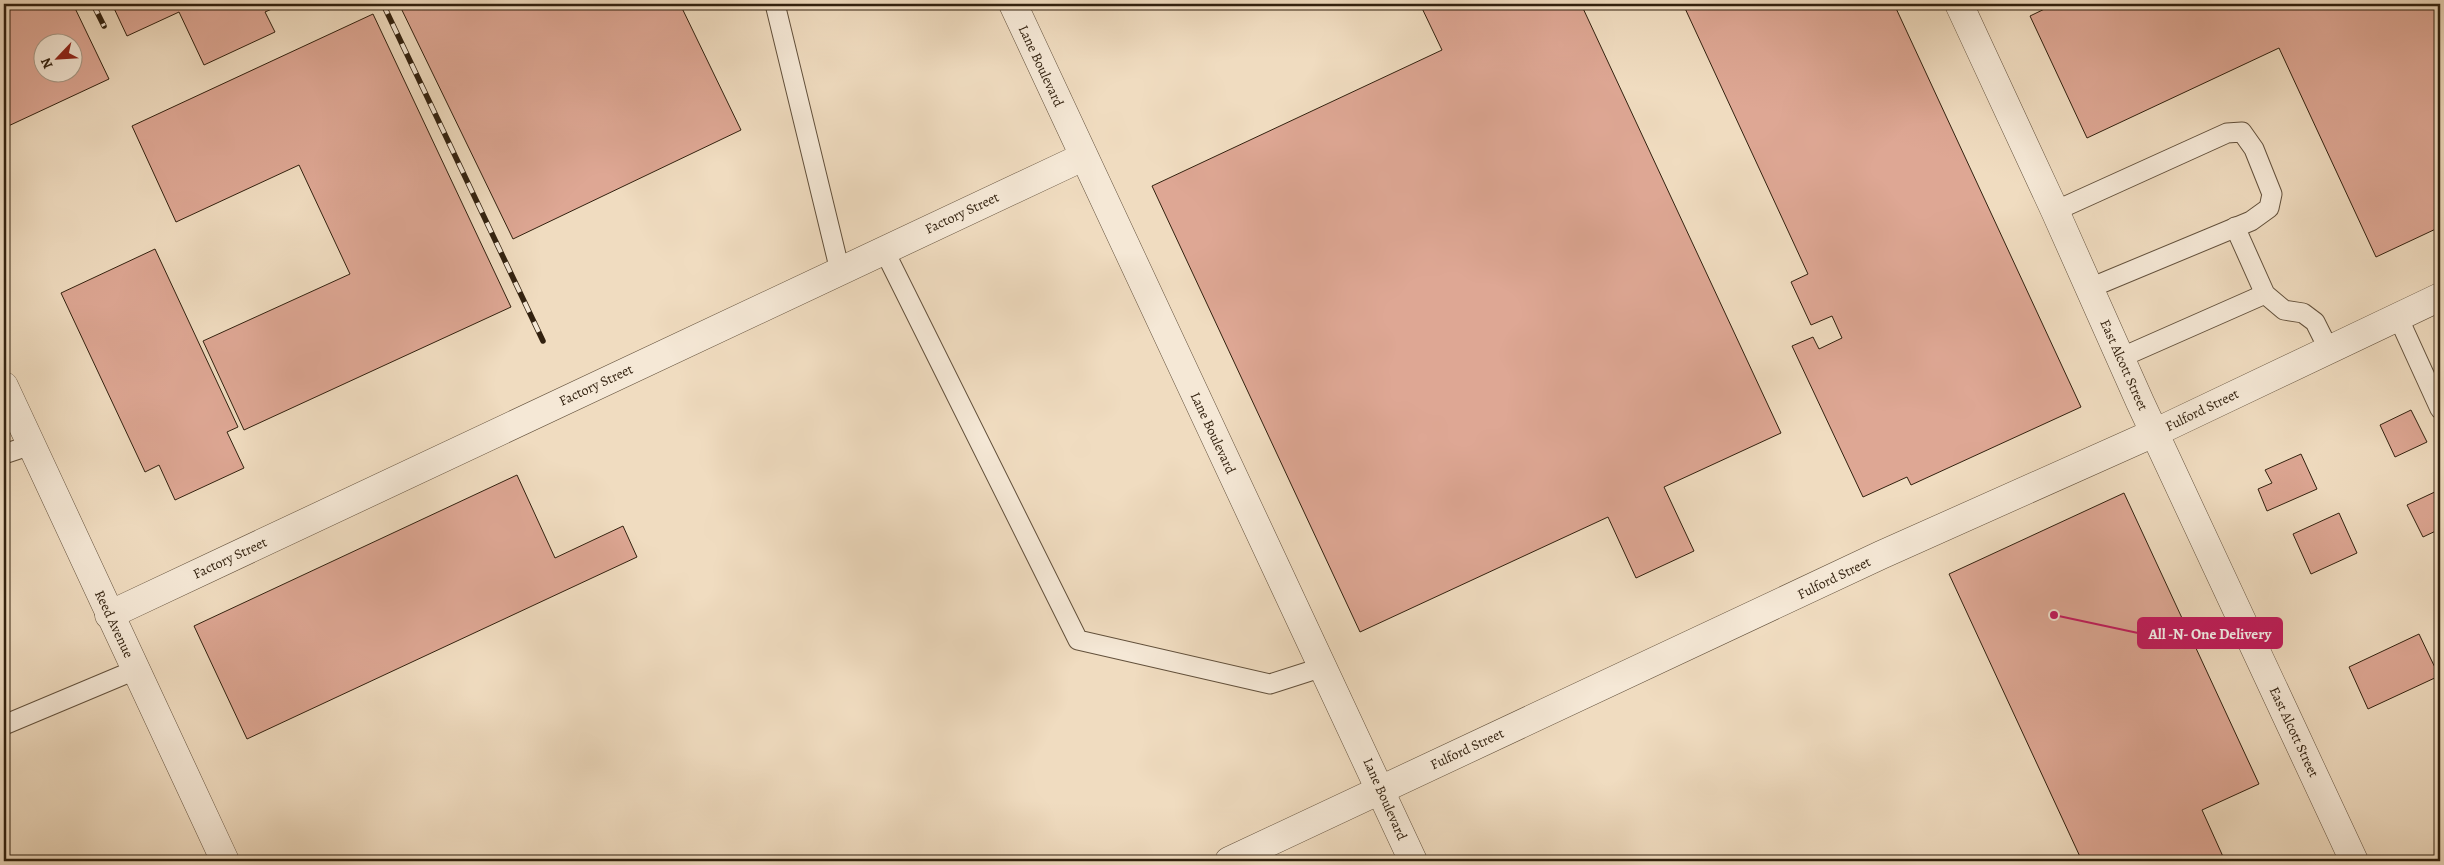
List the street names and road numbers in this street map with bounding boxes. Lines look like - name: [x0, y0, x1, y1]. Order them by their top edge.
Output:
- street label: Lane Boulevard: [1014, 22, 1068, 110]
- street label: Factory Street: [922, 187, 1002, 238]
- street label: East Alcott Street: [2095, 316, 2153, 414]
- street label: Factory Street: [556, 359, 636, 410]
- street label: Fulford Street: [2162, 384, 2242, 436]
- street label: Lane Boulevard: [1186, 389, 1240, 477]
- street label: Factory Street: [190, 532, 270, 583]
- street label: Fulford Street: [1794, 552, 1874, 604]
- street label: Reed Avenue: [90, 587, 138, 661]
- street label: East Alcott Street: [2265, 684, 2323, 781]
- street label: Fulford Street: [1427, 723, 1507, 774]
- street label: Lane Boulevard: [1358, 755, 1412, 844]

